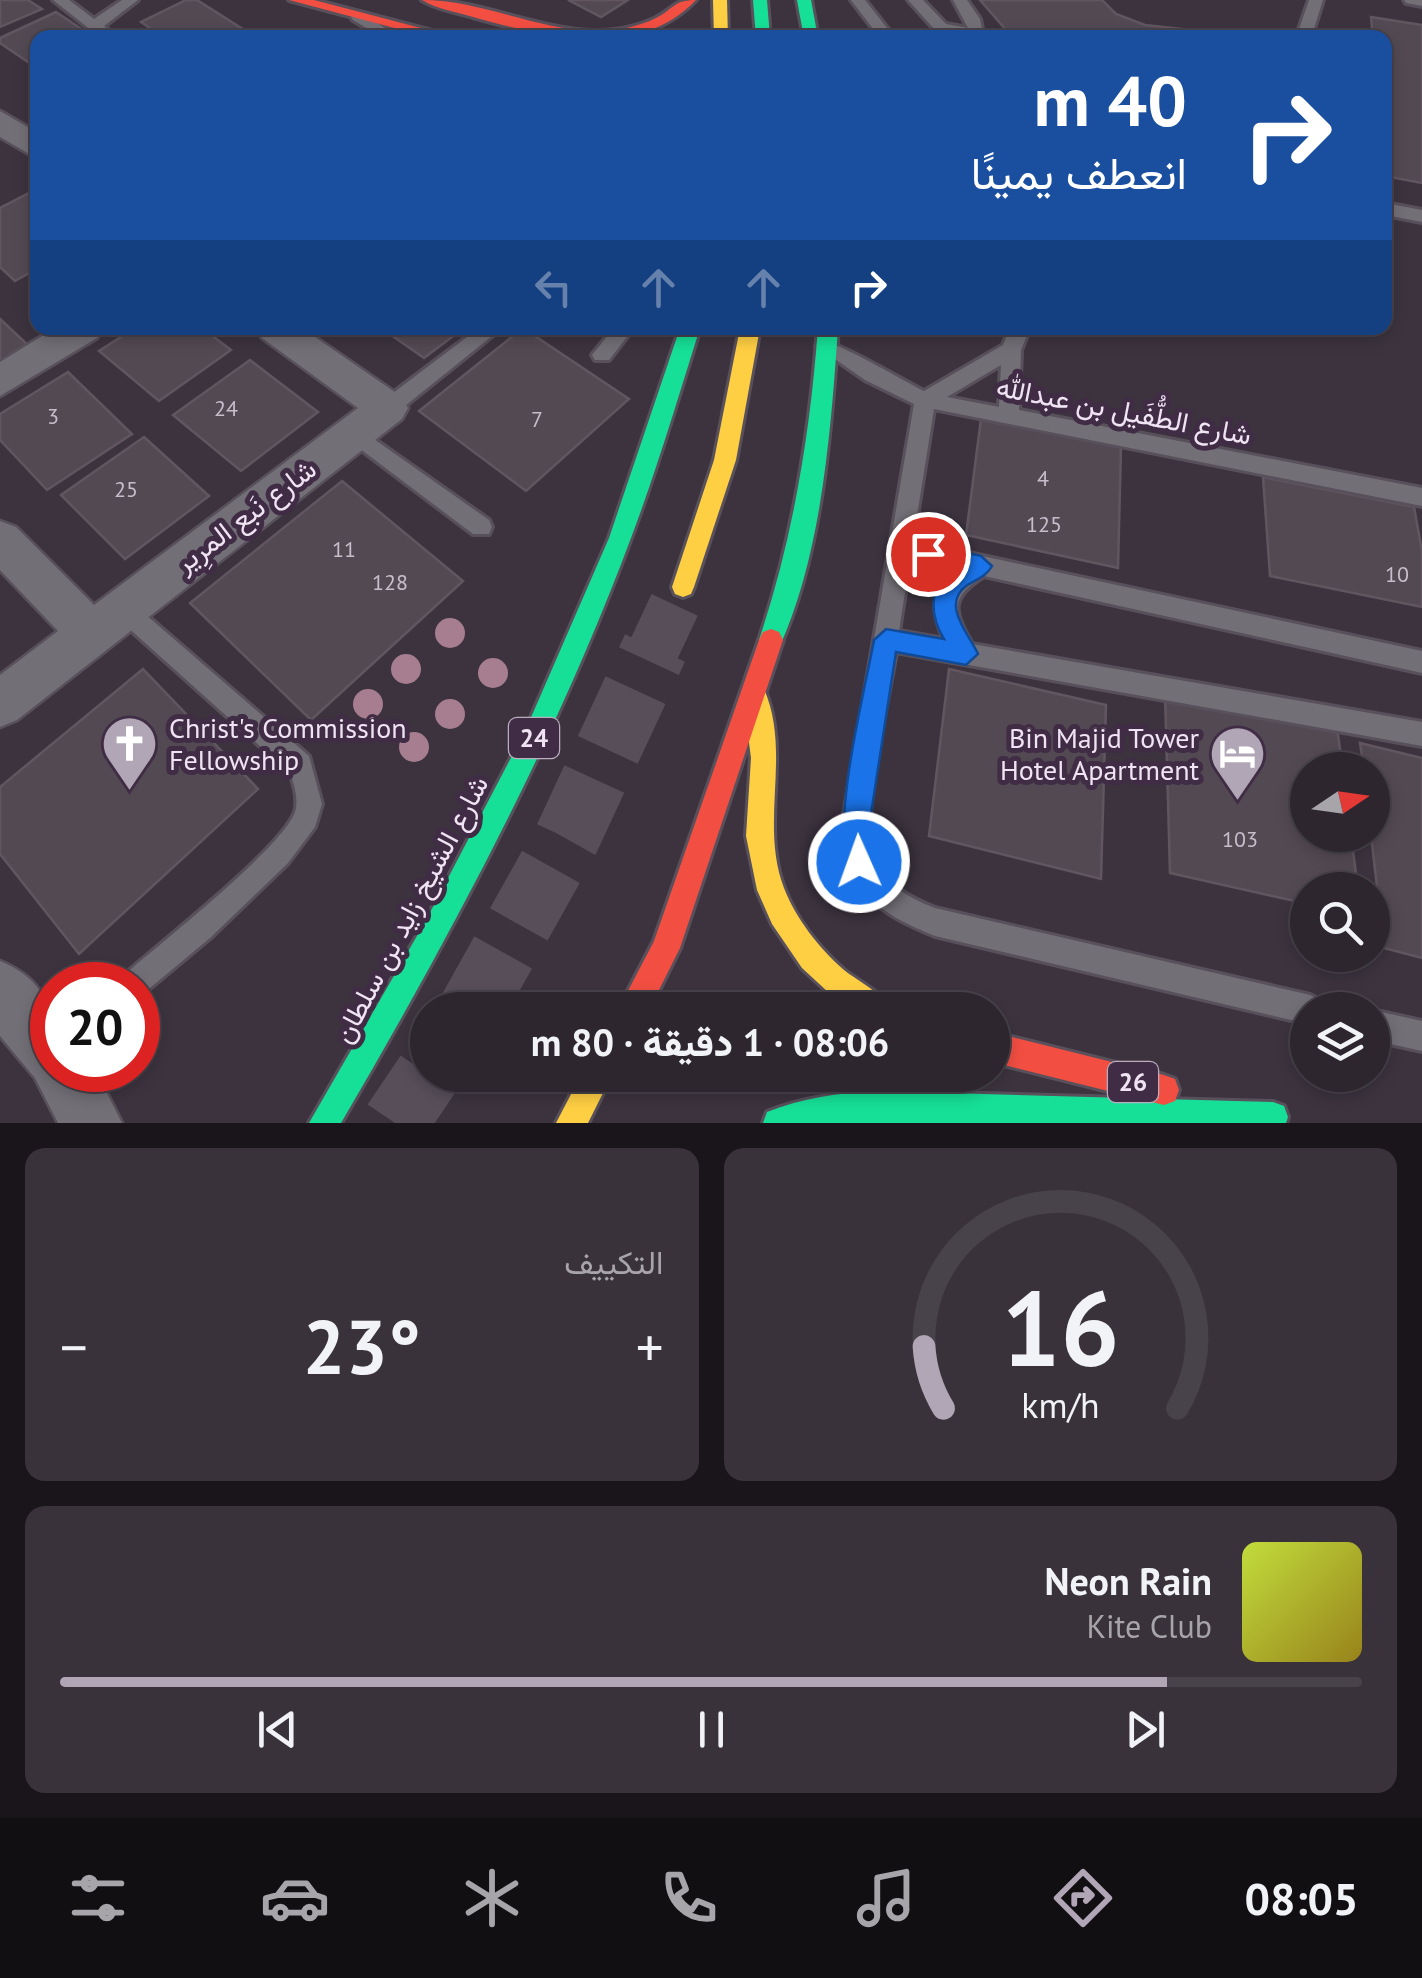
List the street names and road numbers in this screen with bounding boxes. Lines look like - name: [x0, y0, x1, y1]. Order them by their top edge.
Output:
- street label: شارع الطُّفَيل بن عبدالله: [993, 363, 1255, 454]
- street label: شارع نَبع المرِير: [166, 450, 326, 584]
- road number: 24: [509, 718, 559, 758]
- street label: شارع الشيخ زايد بن سلطان: [324, 769, 498, 1050]
- road number: 26: [1108, 1062, 1158, 1102]

